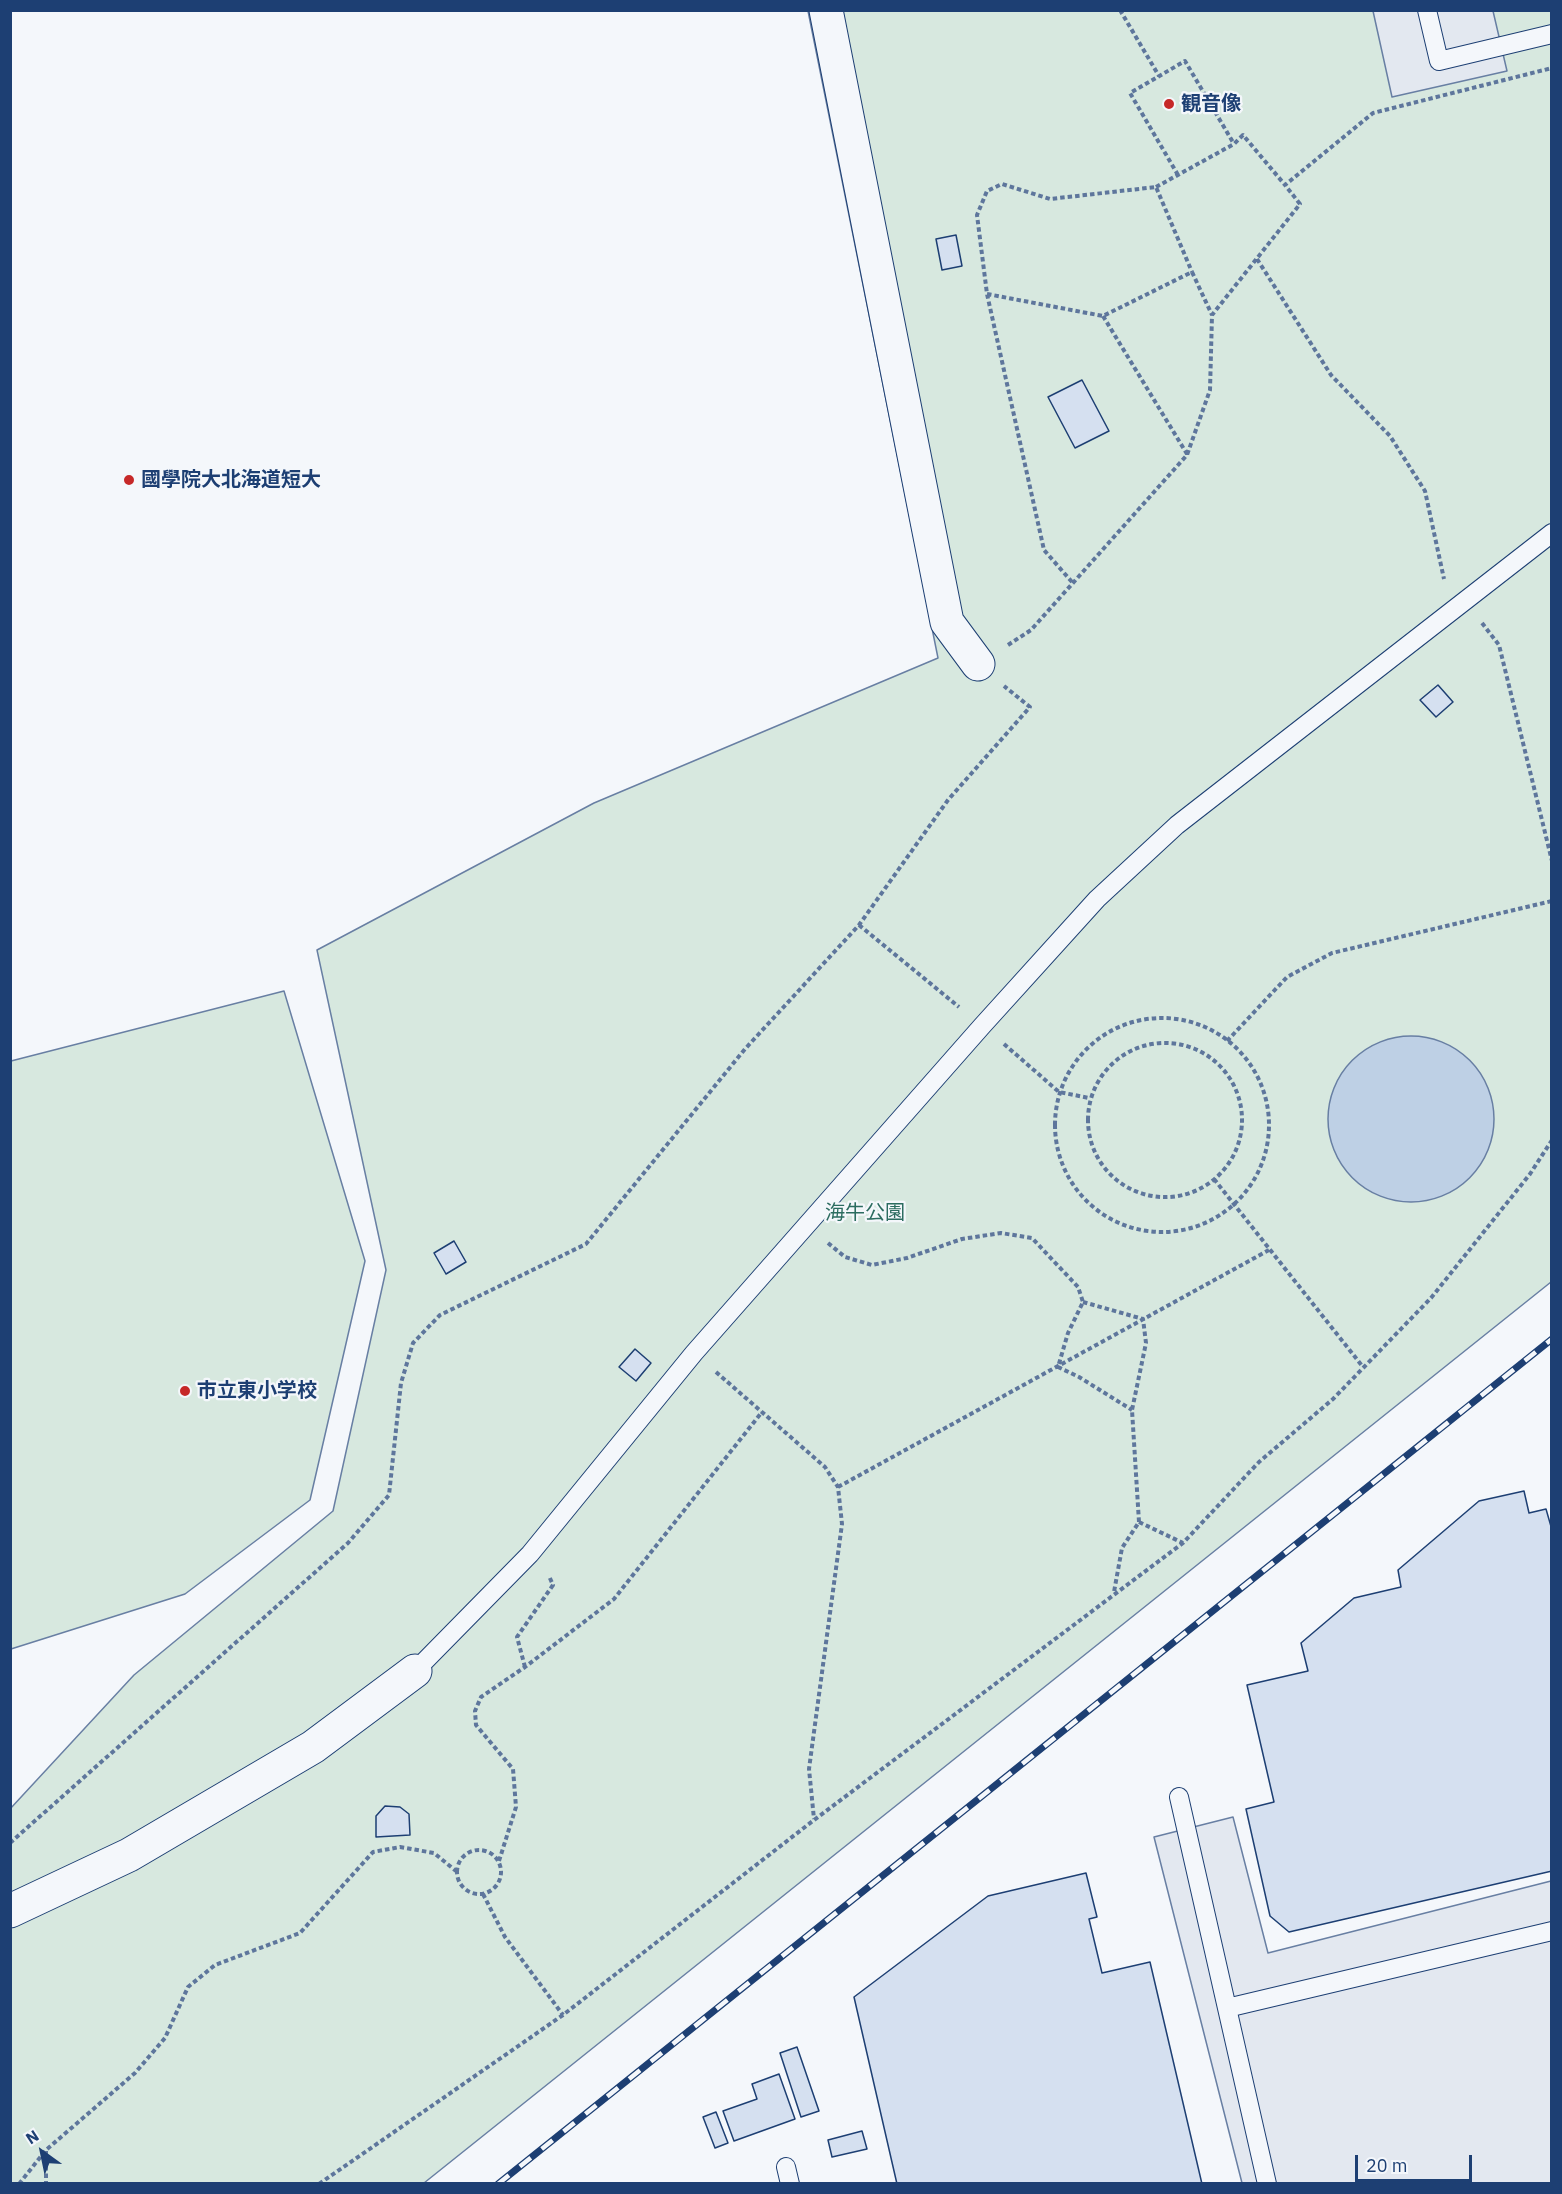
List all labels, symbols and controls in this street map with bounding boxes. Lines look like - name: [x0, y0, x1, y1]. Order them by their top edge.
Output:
- place label: 観音像: [1181, 92, 1241, 116]
- marker: 観音像: [1162, 97, 1176, 111]
- place label: 國學院大北海道短大: [141, 468, 321, 492]
- marker: 國學院大北海道短大: [122, 473, 136, 487]
- park label: 海牛公園: [825, 1201, 905, 1225]
- place label: 市立東小学校: [197, 1379, 317, 1403]
- marker: 市立東小学校: [178, 1384, 192, 1398]
- north arrow: [12, 2122, 72, 2182]
- text: N: [22, 2125, 43, 2148]
- scale bar: [1358, 2143, 1475, 2181]
- text: 20 m: [1366, 2154, 1408, 2177]

